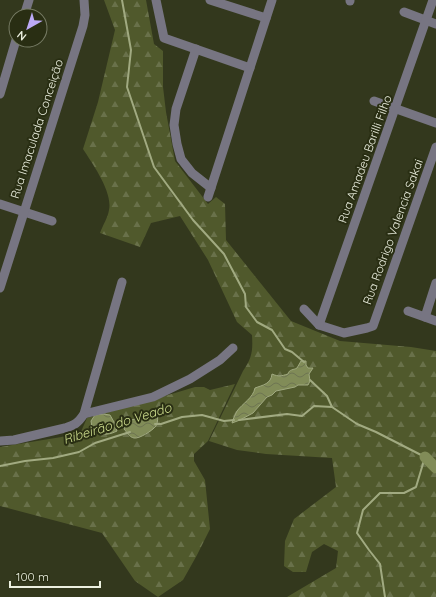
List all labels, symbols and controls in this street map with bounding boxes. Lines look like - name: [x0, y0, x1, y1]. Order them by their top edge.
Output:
- north arrow: [8, 8, 48, 48]
- text: N: [14, 28, 29, 44]
- street label: Rua Imaculada Conceição: [7, 57, 66, 200]
- street label: Rua Amadeu Barilli Filho: [334, 93, 395, 225]
- street label: Rua Rodrigo Valencia Sakai: [359, 157, 426, 307]
- water label: Ribeirão do Veado: [61, 399, 174, 447]
- scale bar: [10, 563, 100, 589]
- text: 100 m: [16, 569, 49, 584]

